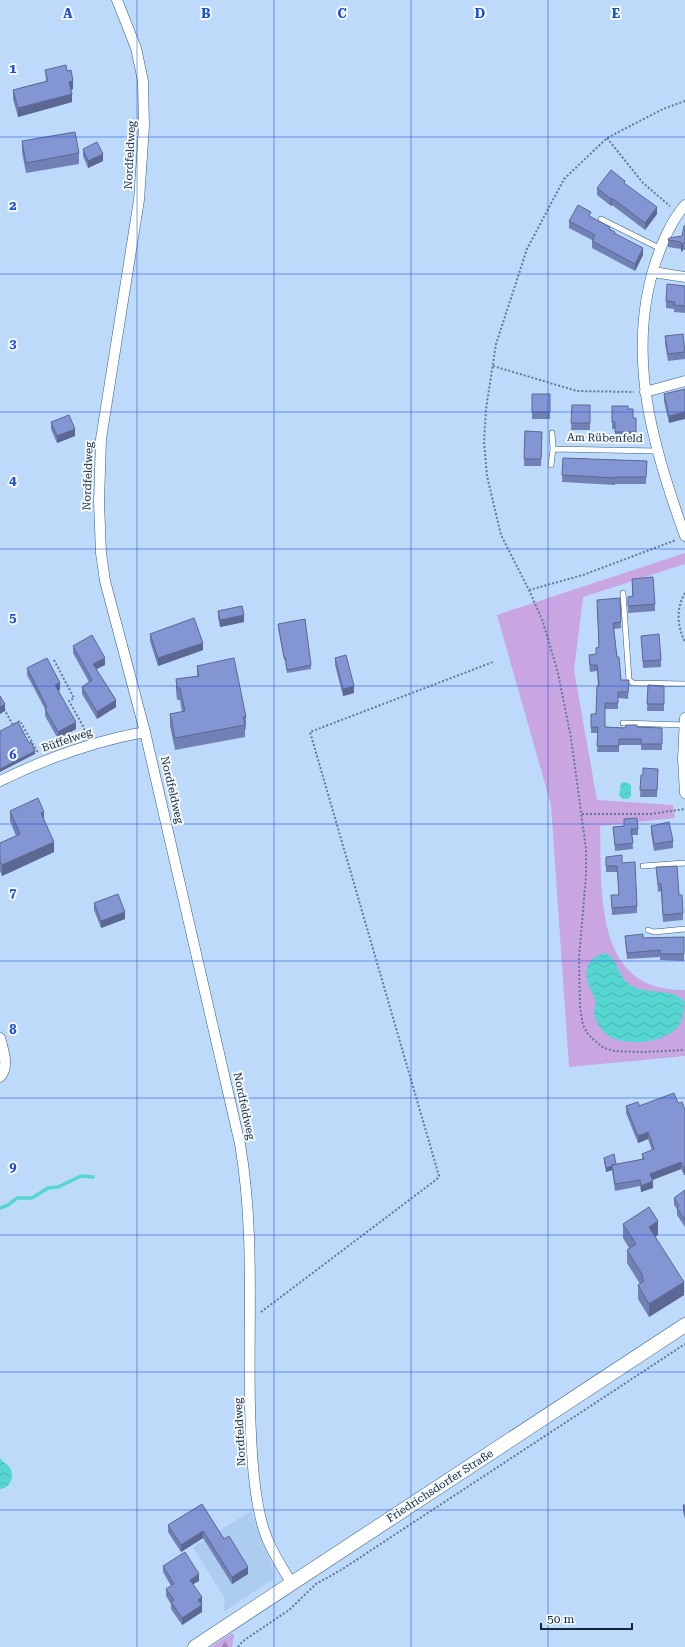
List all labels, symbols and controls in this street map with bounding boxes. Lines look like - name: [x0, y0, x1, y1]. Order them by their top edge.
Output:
- text: A: [63, 6, 73, 21]
- text: B: [201, 6, 211, 21]
- text: C: [337, 6, 347, 21]
- text: D: [475, 6, 485, 21]
- text: E: [612, 6, 620, 21]
- text: 1: [9, 61, 17, 76]
- street label: Nordfeldweg: [122, 120, 138, 190]
- text: 2: [9, 198, 17, 213]
- text: 3: [9, 336, 17, 351]
- street label: Am Rübenfeld: [567, 431, 643, 445]
- street label: Nordfeldweg: [80, 441, 96, 511]
- text: 4: [9, 473, 17, 488]
- text: 5: [9, 610, 17, 625]
- street label: Büffelweg: [40, 725, 95, 755]
- text: 6: [9, 747, 17, 762]
- street label: Nordfeldweg: [158, 755, 186, 826]
- text: 7: [9, 885, 17, 900]
- text: 8: [9, 1022, 17, 1037]
- street label: Nordfeldweg: [231, 1071, 258, 1142]
- text: 9: [9, 1159, 17, 1174]
- street label: Nordfeldweg: [232, 1397, 248, 1467]
- street label: Friedrichsdorfer Straße: [384, 1447, 496, 1525]
- scale bar: [541, 1605, 632, 1631]
- text: 50 m: [547, 1612, 574, 1626]

